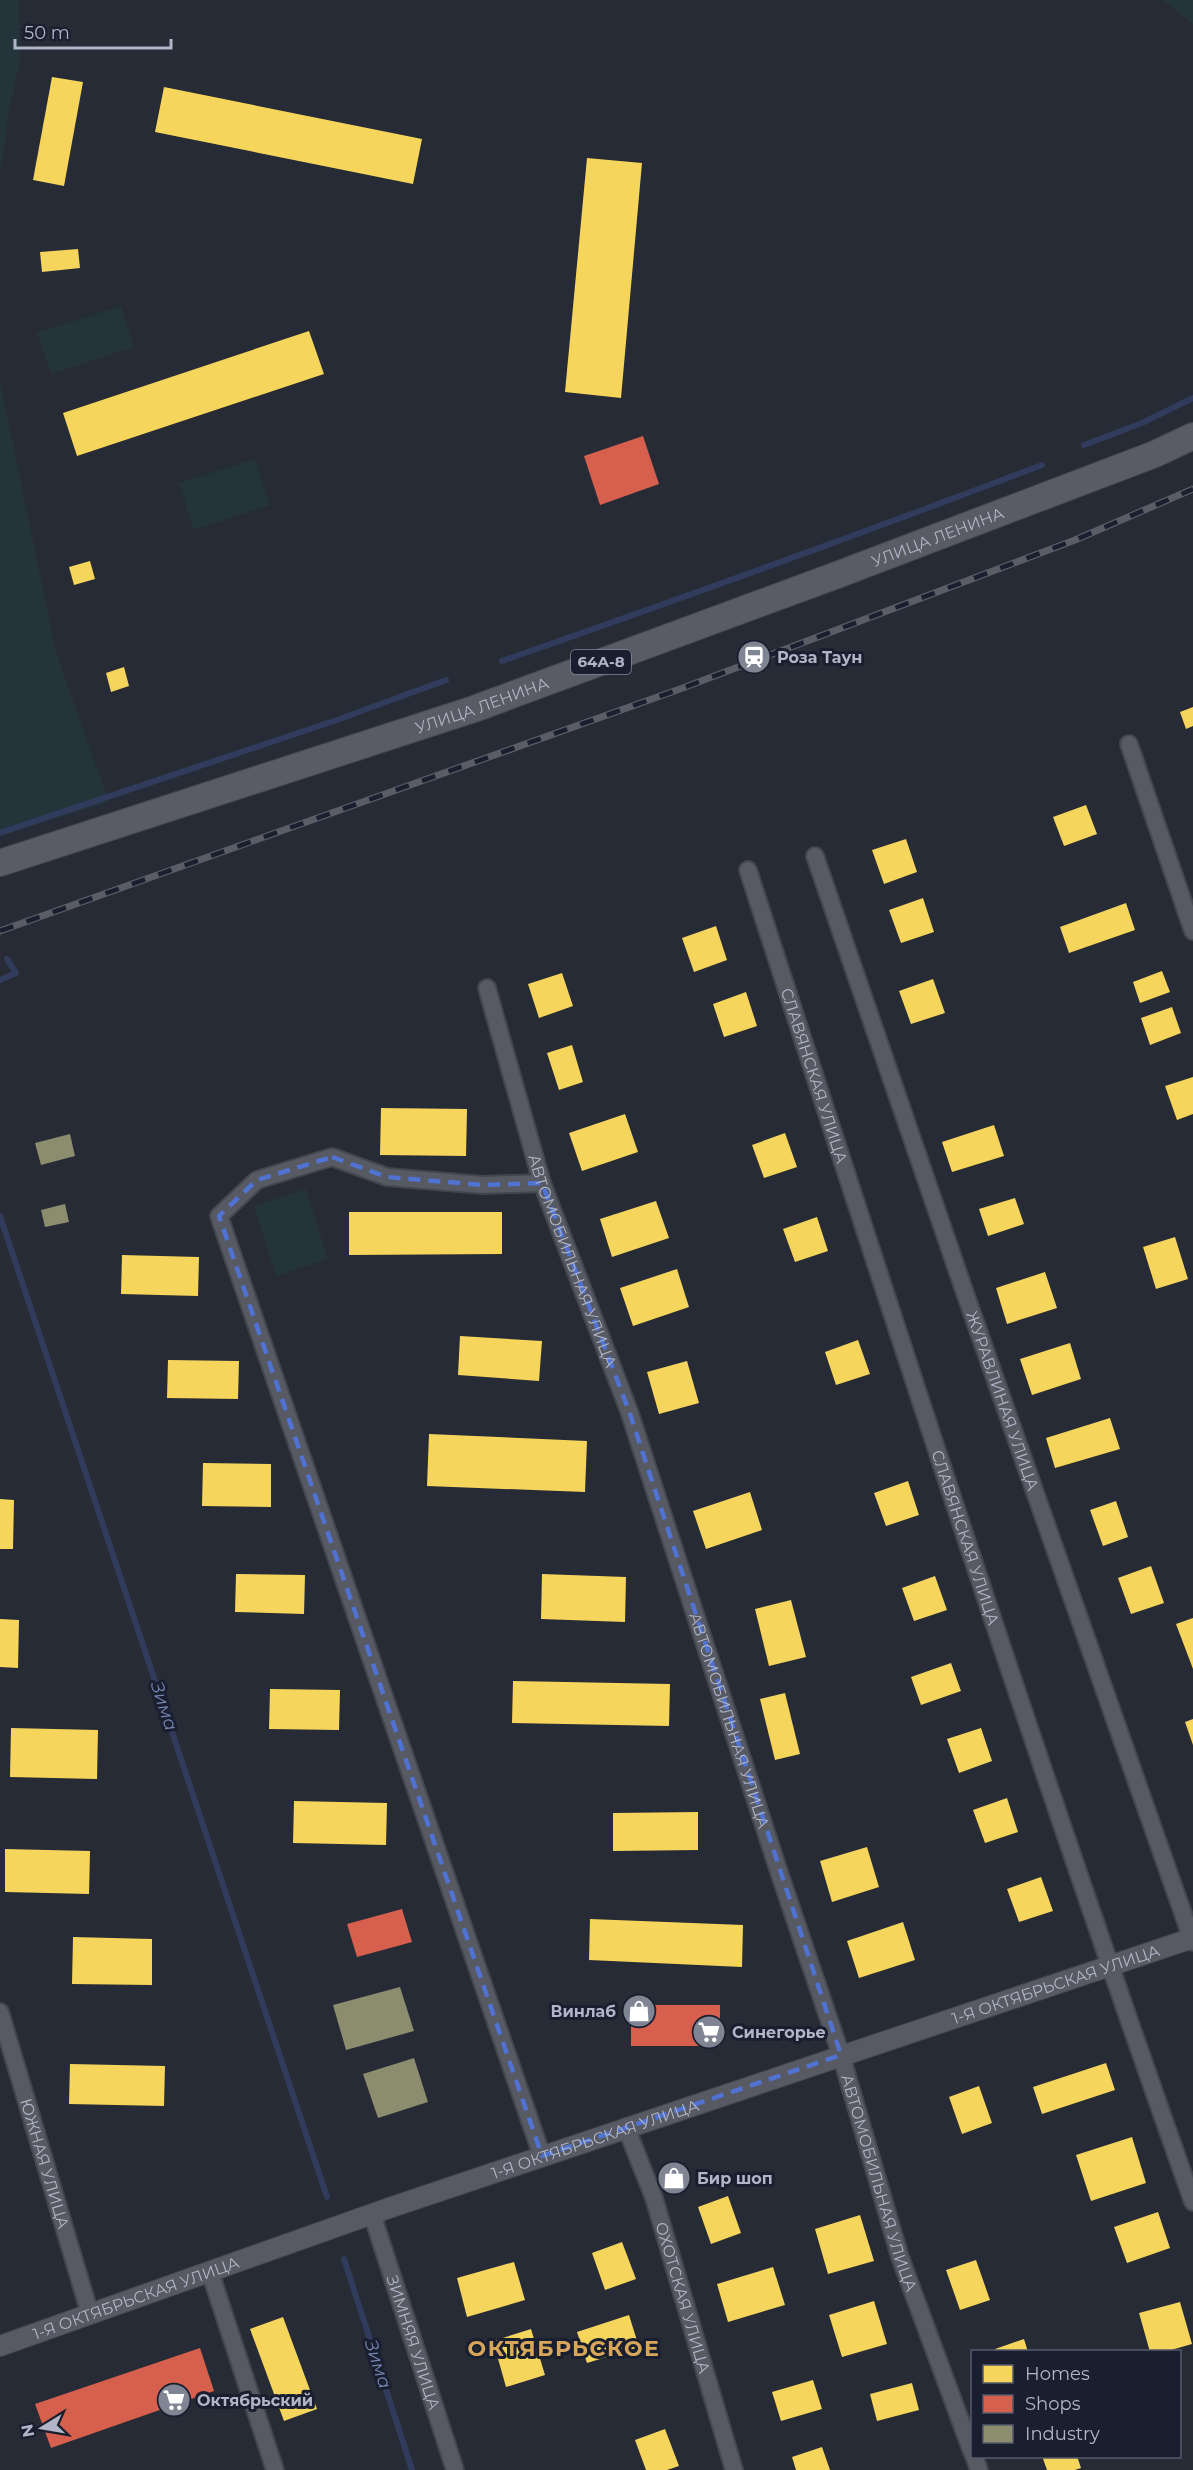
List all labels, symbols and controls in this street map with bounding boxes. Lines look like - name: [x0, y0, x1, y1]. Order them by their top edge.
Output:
- scale bar: [15, 12, 171, 50]
- text: 50 m: [24, 22, 70, 44]
- street label: УЛИЦА ЛЕНИНА: [869, 503, 1007, 571]
- station icon: Роза Таун: [736, 639, 772, 675]
- place label: Роза Таун: [777, 648, 862, 667]
- road number: 64А-8: [571, 650, 631, 674]
- street label: УЛИЦА ЛЕНИНА: [413, 673, 551, 737]
- street label: СЛАВЯНСКАЯ УЛИЦА: [777, 986, 851, 1166]
- street label: АВТОМОБИЛЬНАЯ УЛИЦА: [524, 1152, 620, 1370]
- street label: ЖУРАВЛИНАЯ УЛИЦА: [962, 1309, 1043, 1493]
- street label: СЛАВЯНСКАЯ УЛИЦА: [927, 1448, 1003, 1628]
- street label: АВТОМОБИЛЬНАЯ УЛИЦА: [685, 1610, 773, 1831]
- water label: Зима: [145, 1678, 182, 1733]
- street label: 1-Я ОКТЯБРЬСКАЯ УЛИЦА: [950, 1941, 1162, 2028]
- shop icon: Винлаб: [621, 1993, 657, 2029]
- place label: Винлаб: [551, 2002, 616, 2021]
- supermarket icon: Синегорье: [691, 2014, 727, 2050]
- place label: Синегорье: [732, 2023, 826, 2042]
- street label: АВТОМОБИЛЬНАЯ УЛИЦА: [837, 2072, 921, 2294]
- street label: ЮЖНАЯ УЛИЦА: [16, 2096, 73, 2231]
- street label: 1-Я ОКТЯБРЬСКАЯ УЛИЦА: [489, 2096, 701, 2183]
- shop icon: Бир шоп: [656, 2160, 692, 2196]
- place label: Бир шоп: [697, 2169, 773, 2188]
- street label: ОХОТСКАЯ УЛИЦА: [652, 2220, 714, 2376]
- street label: 1-Я ОКТЯБРЬСКАЯ УЛИЦА: [30, 2253, 242, 2344]
- street label: ЗИМНЯЯ УЛИЦА: [383, 2273, 444, 2412]
- district label: ОКТЯБРЬСКОЕ: [468, 2335, 660, 2362]
- water label: Зима: [359, 2336, 396, 2391]
- legend: [971, 2350, 1181, 2458]
- text: Homes: [1025, 2363, 1090, 2385]
- supermarket icon: Октябрьский: [156, 2382, 192, 2418]
- place label: Октябрьский: [197, 2391, 313, 2410]
- text: Shops: [1025, 2393, 1081, 2415]
- north arrow: [12, 2398, 72, 2458]
- text: N: [17, 2423, 38, 2439]
- text: Industry: [1025, 2423, 1100, 2445]

